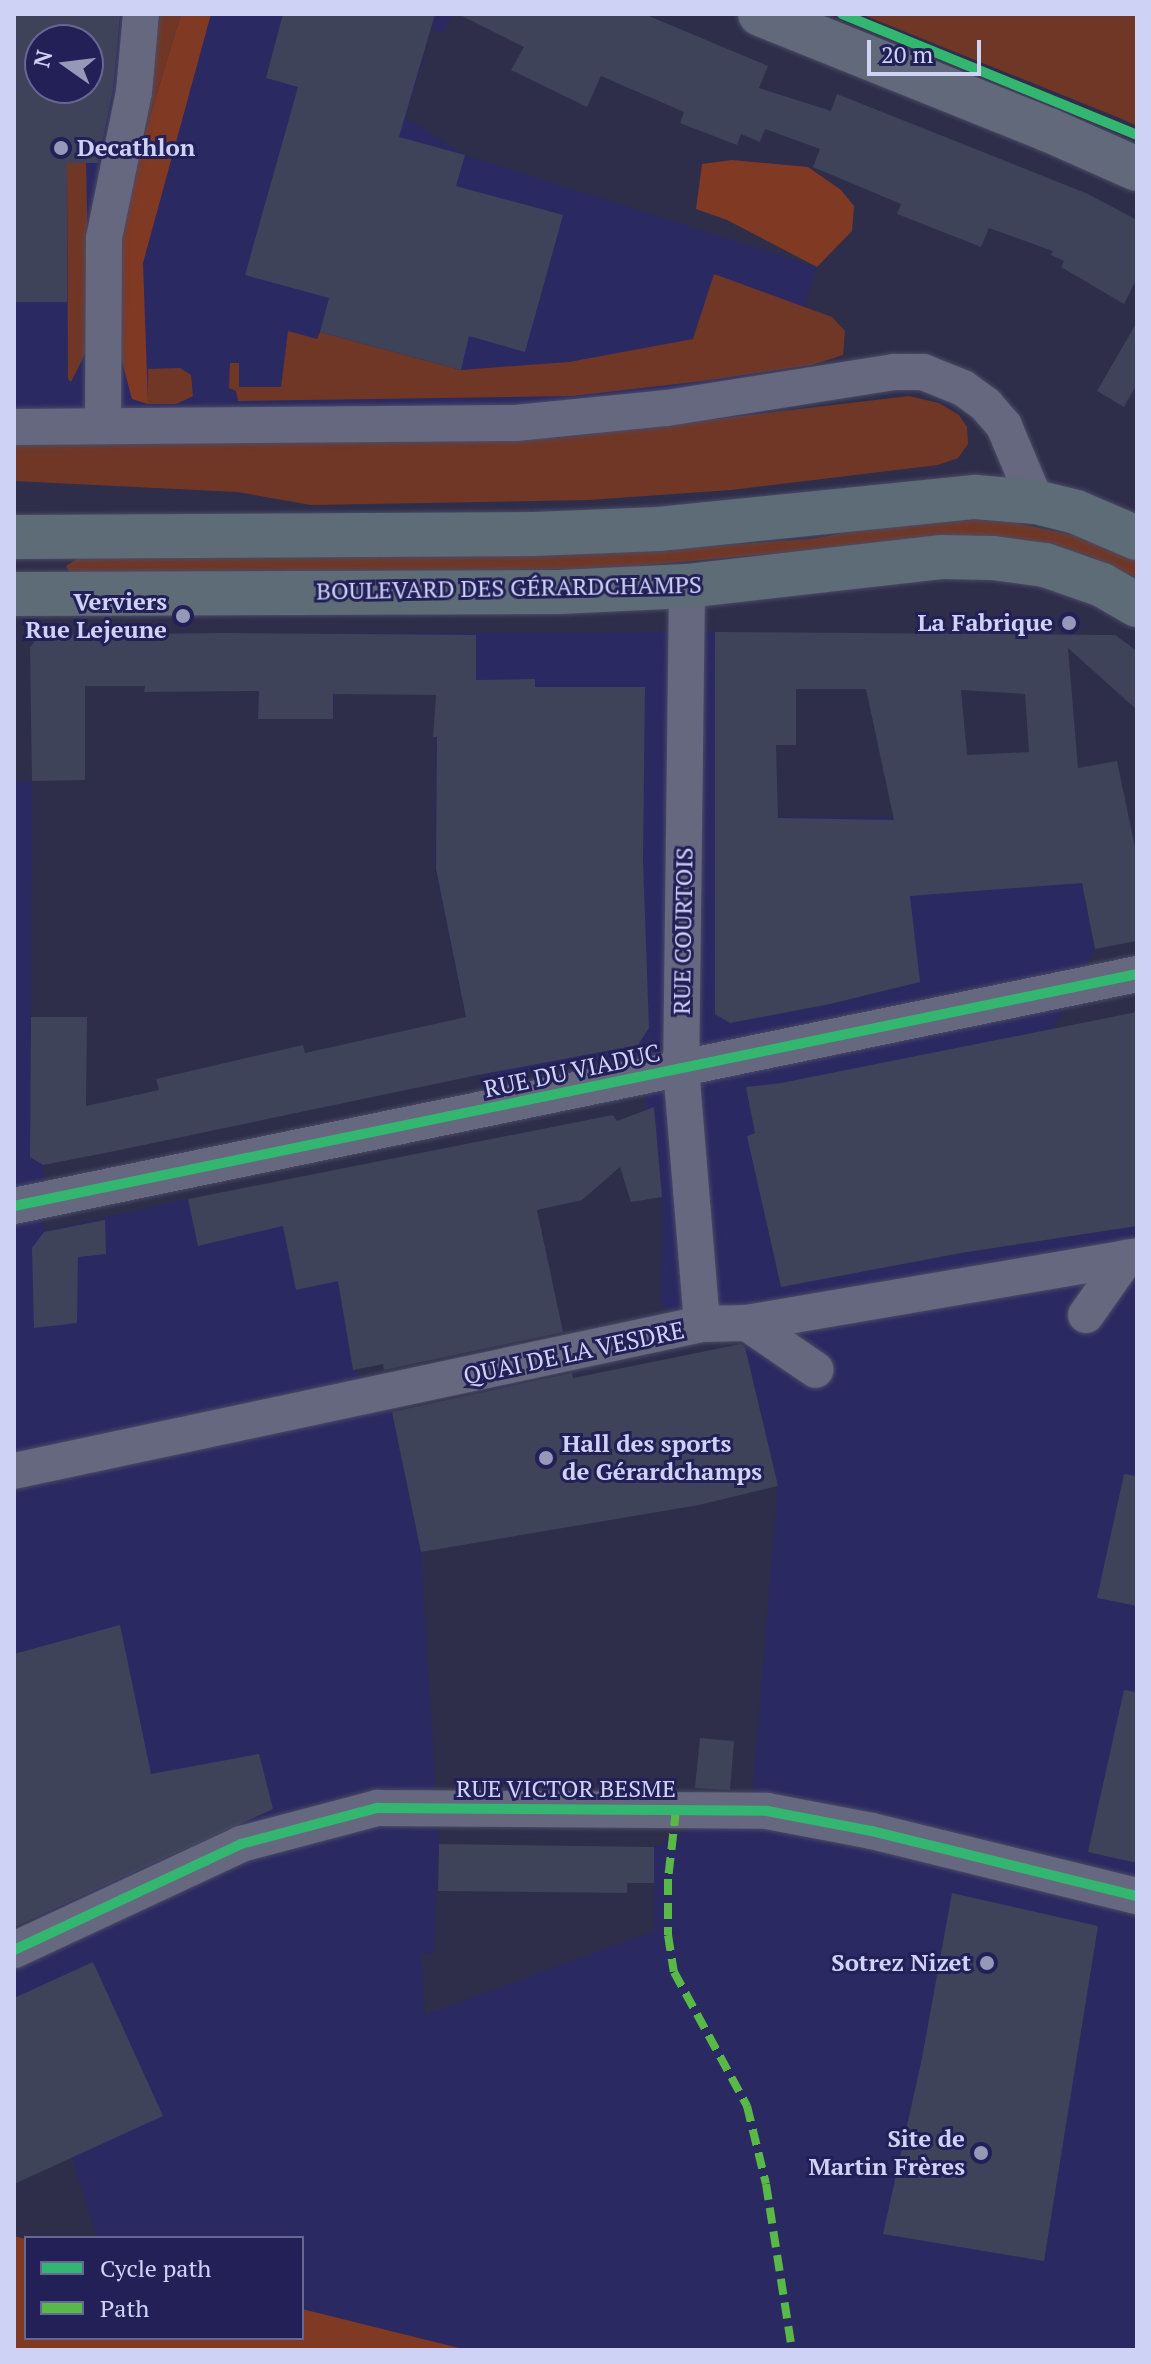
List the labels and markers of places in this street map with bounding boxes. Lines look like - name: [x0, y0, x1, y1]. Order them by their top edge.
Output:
- place label: Decathlon: [77, 134, 195, 162]
- marker: Decathlon: [52, 139, 70, 157]
- place label: Verviers Rue Lejeune: [25, 588, 167, 644]
- marker: Verviers Rue Lejeune: [174, 607, 192, 625]
- place label: La Fabrique: [918, 609, 1053, 637]
- marker: La Fabrique: [1060, 614, 1078, 632]
- place label: Hall des sports de Gérardchamps: [562, 1430, 762, 1486]
- marker: Hall des sports de Gérardchamps: [537, 1449, 555, 1467]
- place label: Sotrez Nizet: [831, 1949, 971, 1977]
- marker: Sotrez Nizet: [978, 1954, 996, 1972]
- place label: Site de Martin Frères: [808, 2125, 965, 2181]
- marker: Site de Martin Frères: [972, 2144, 990, 2162]

